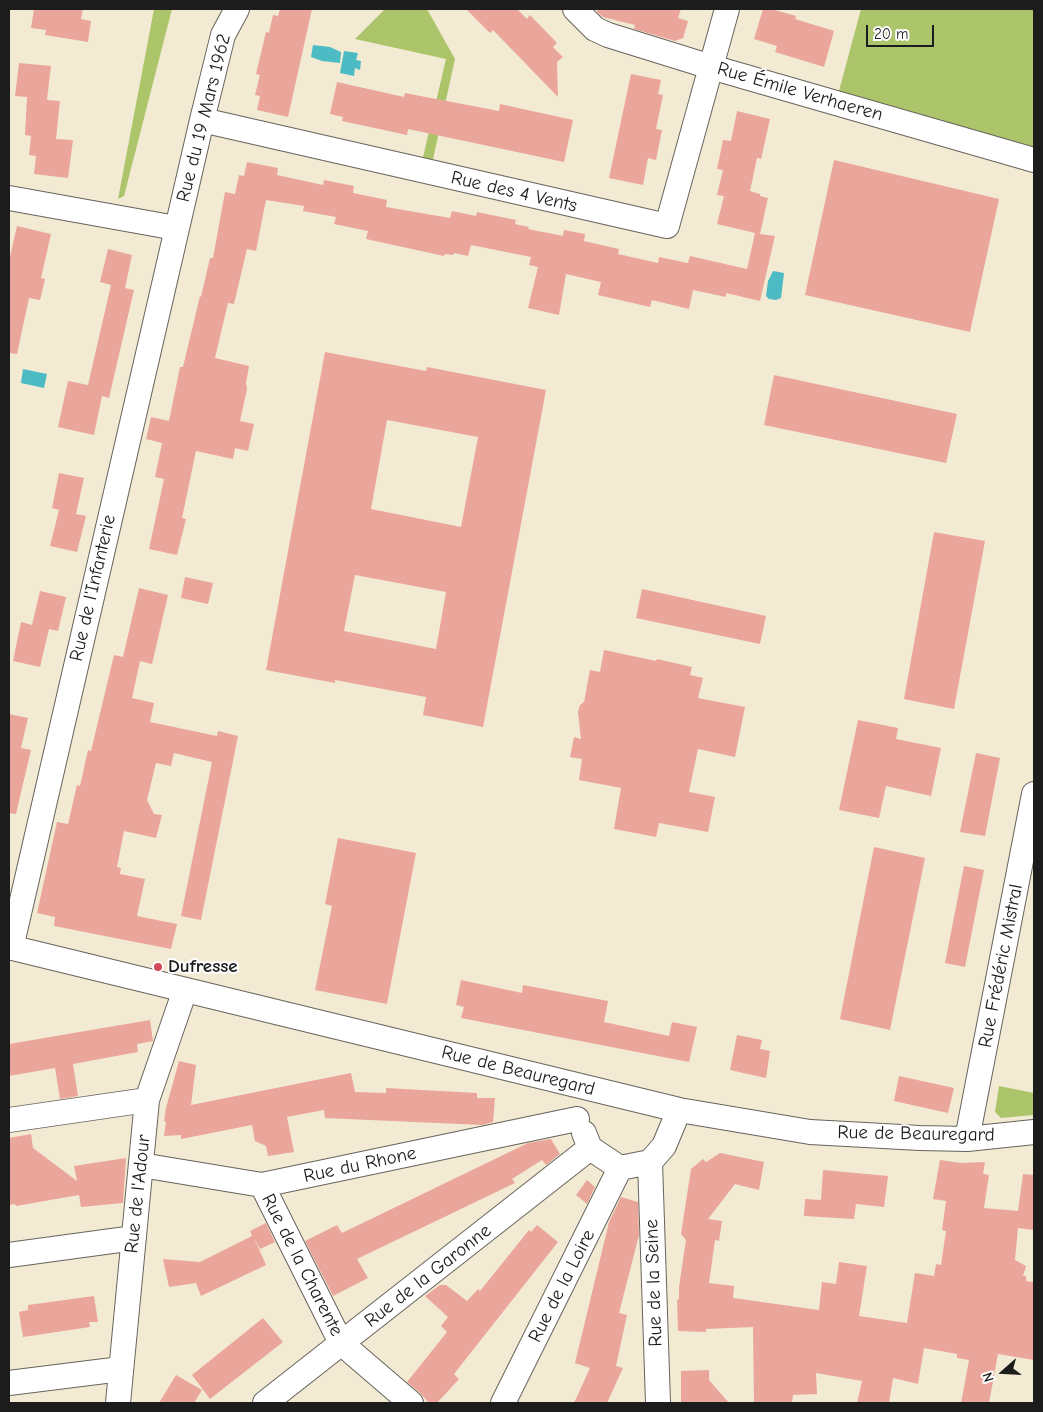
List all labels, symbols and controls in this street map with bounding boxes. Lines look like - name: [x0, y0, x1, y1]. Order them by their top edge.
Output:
- scale bar: [868, 15, 936, 47]
- text: 20 m: [874, 25, 908, 43]
- street label: Rue du 19 Mars 1962: [172, 32, 236, 204]
- street label: Rue Émile Verhaeren: [715, 57, 885, 127]
- street label: Rue des 4 Vents: [449, 166, 579, 218]
- street label: Rue de l'Infanterie: [65, 512, 121, 664]
- street label: Rue Frédéric Mistral: [974, 882, 1028, 1050]
- place label: Dufresse: [168, 956, 238, 978]
- marker: Dufresse: [152, 961, 164, 973]
- street label: Rue de Beauregard: [439, 1041, 597, 1101]
- street label: Rue de Beauregard: [837, 1121, 995, 1147]
- street label: Rue de l'Adour: [120, 1134, 156, 1254]
- street label: Rue du Rhone: [302, 1142, 418, 1188]
- street label: Rue de la Charente: [256, 1190, 348, 1340]
- street label: Rue de la Seine: [640, 1219, 668, 1347]
- street label: Rue de la Garonne: [360, 1220, 496, 1332]
- street label: Rue de la Loire: [524, 1226, 600, 1346]
- north arrow: [978, 1347, 1028, 1397]
- text: N: [979, 1370, 998, 1384]

